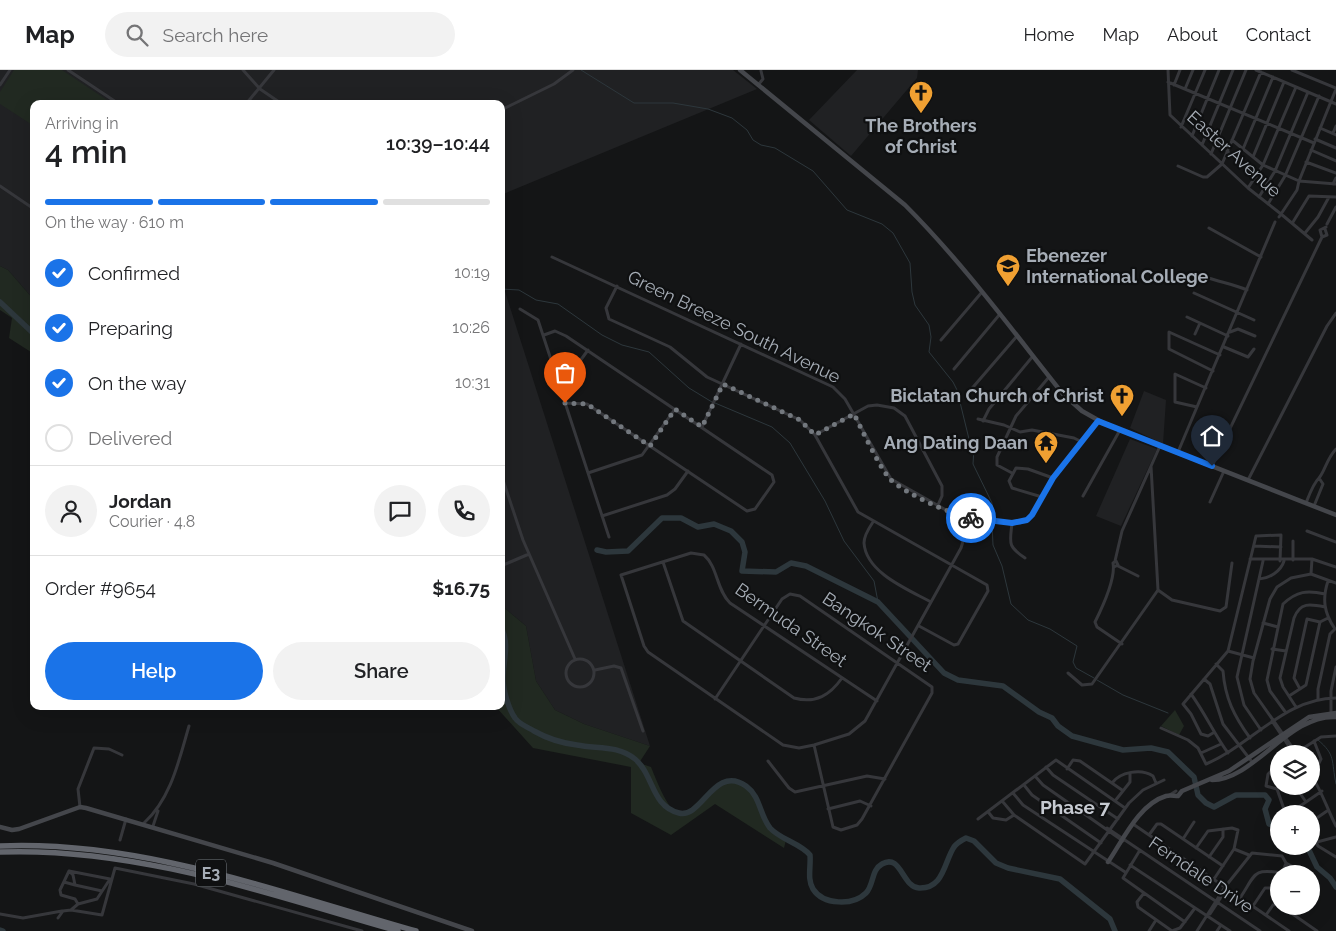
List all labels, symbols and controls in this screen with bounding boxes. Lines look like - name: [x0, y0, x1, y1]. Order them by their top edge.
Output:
- search box: [105, 12, 455, 57]
- text: Map: [25, 20, 75, 49]
- icon: search: [123, 21, 151, 49]
- text: Search here: [163, 24, 268, 46]
- text: Home: [1023, 24, 1074, 45]
- text: Map: [1102, 24, 1139, 45]
- text: About: [1167, 24, 1218, 45]
- text: Contact: [1246, 24, 1311, 45]
- church icon: The Brothers of Christ: [908, 80, 934, 114]
- street label: Easter Avenue: [1183, 106, 1286, 202]
- text: Arriving in: [45, 114, 119, 133]
- place label: The Brothers of Christ: [865, 115, 977, 157]
- text: 10:39–10:44: [386, 132, 490, 154]
- text: 4 min: [45, 133, 127, 170]
- text: On the way · 610 m: [45, 213, 184, 232]
- place label: Ebenezer International College: [1026, 245, 1209, 287]
- school or university icon: Ebenezer International College: [995, 253, 1021, 287]
- icon: check: [45, 259, 73, 287]
- text: Confirmed: [88, 262, 180, 284]
- text: 10:19: [454, 263, 490, 282]
- street label: Green Breeze South Avenue: [624, 266, 844, 387]
- icon: check: [45, 314, 73, 342]
- text: Preparing: [88, 317, 173, 339]
- text: 10:26: [452, 318, 490, 337]
- pin: [544, 352, 586, 403]
- icon: bag: [551, 359, 579, 387]
- icon: check: [45, 369, 73, 397]
- text: On the way: [88, 372, 187, 394]
- text: 10:31: [455, 373, 490, 392]
- church icon: Biclatan Church of Christ: [1109, 383, 1135, 417]
- place label: Biclatan Church of Christ: [890, 385, 1104, 406]
- pin: [1191, 415, 1233, 466]
- icon: home: [1198, 422, 1226, 450]
- text: Delivered: [88, 427, 172, 449]
- temple icon: Ang Dating Daan: [1033, 430, 1059, 464]
- place label: Ang Dating Daan: [884, 432, 1028, 453]
- button: person: [45, 485, 97, 537]
- button: chat: [374, 485, 426, 537]
- button: phone: [438, 485, 490, 537]
- text: Jordan: [109, 490, 172, 512]
- courier: [946, 493, 996, 543]
- icon: bike: [957, 504, 985, 532]
- text: Courier · 4.8: [109, 512, 195, 531]
- text: Order #9654: [45, 577, 156, 599]
- text: $16.75: [432, 577, 490, 599]
- street label: Bermuda Street: [731, 578, 851, 671]
- street label: Bangkok Street: [819, 587, 936, 676]
- button: Help: [45, 642, 263, 700]
- button: Share: [273, 642, 490, 700]
- map controls: [1270, 745, 1320, 915]
- button: layers: [1270, 745, 1320, 795]
- district label: Phase 7: [1040, 796, 1110, 818]
- button: +: [1270, 805, 1320, 855]
- street label: Ferndale Drive: [1145, 832, 1258, 917]
- road number: E3: [196, 860, 226, 886]
- button: −: [1270, 865, 1320, 915]

